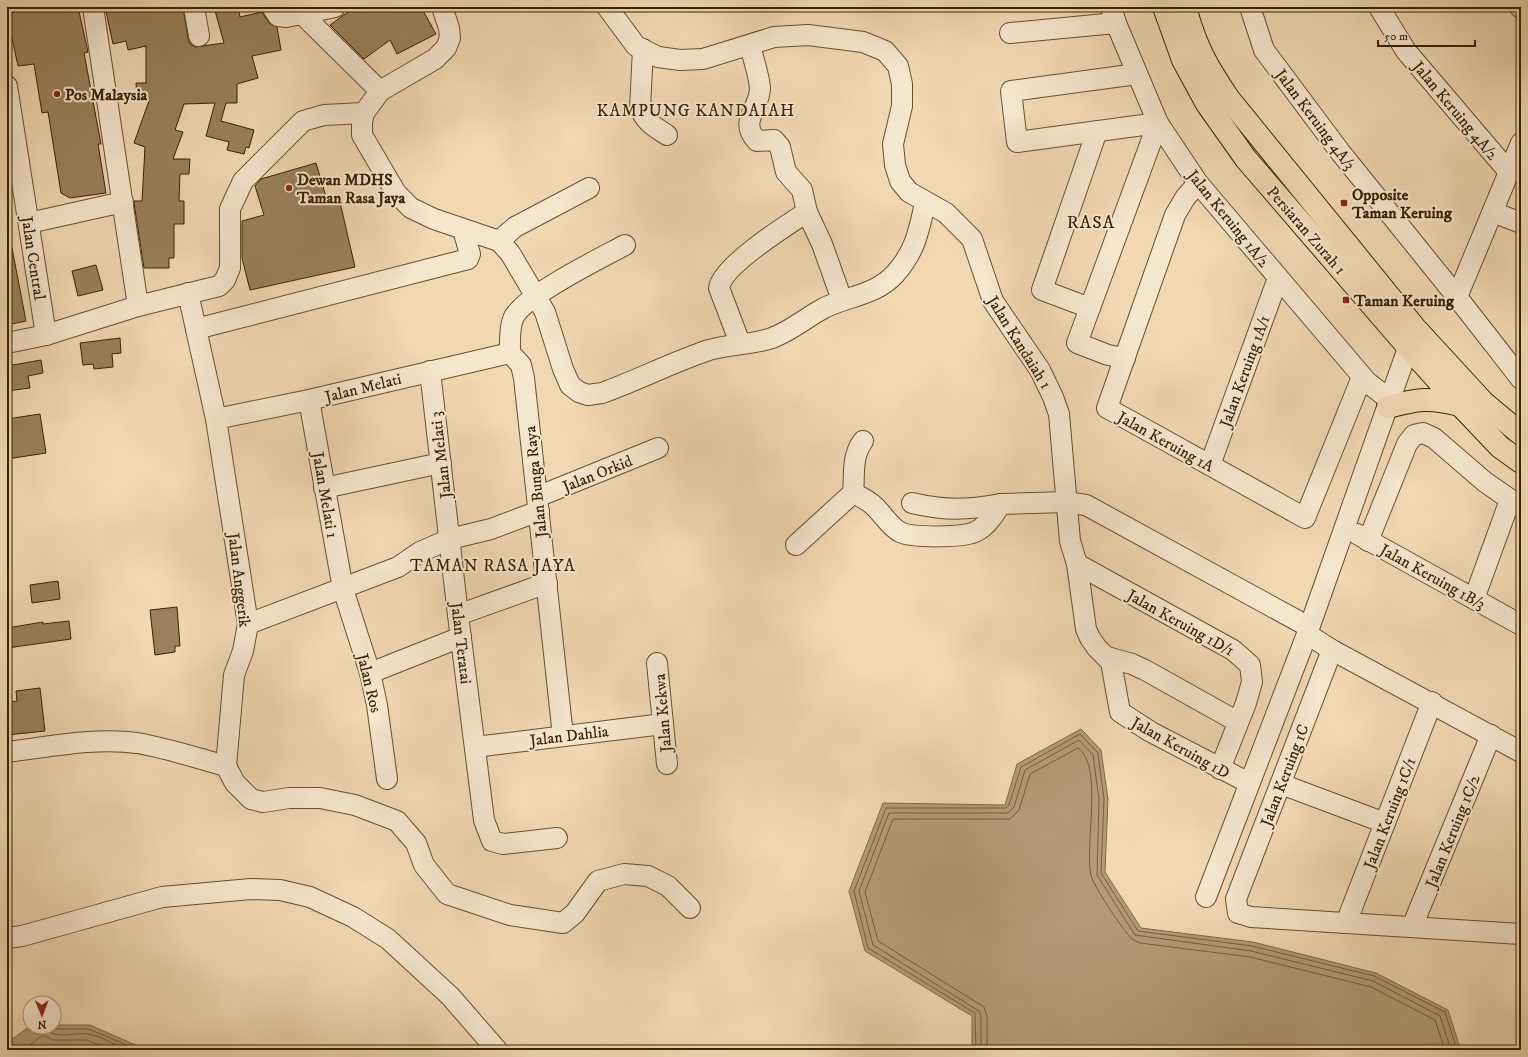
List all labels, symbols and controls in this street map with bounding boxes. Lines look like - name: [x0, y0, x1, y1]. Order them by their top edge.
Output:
- scale bar: [1378, 22, 1475, 48]
- text: 50 m: [1384, 29, 1408, 44]
- street label: Jalan Keruing 4A/2: [1407, 56, 1502, 164]
- street label: Jalan Keruing 4A/3: [1270, 64, 1360, 174]
- place label: Pos Malaysia: [65, 85, 149, 105]
- marker: Pos Malaysia: [52, 89, 62, 99]
- district label: KAMPUNG KANDAIAH: [597, 100, 795, 122]
- street label: Jalan Keruing 1A/2: [1182, 164, 1274, 272]
- place label: Dewan MDHS Taman Rasa Jaya: [296, 170, 406, 208]
- street label: Persiaran Zurah 1: [1262, 182, 1350, 279]
- marker: Dewan MDHS Taman Rasa Jaya: [284, 183, 294, 193]
- place label: Opposite Taman Keruing: [1351, 185, 1453, 223]
- marker: Opposite Taman Keruing: [1339, 198, 1349, 208]
- district label: RASA: [1067, 212, 1115, 234]
- street label: Jalan Central: [16, 213, 50, 302]
- street label: Jalan Kandaiah 1: [982, 291, 1056, 393]
- place label: Taman Keruing: [1353, 291, 1455, 311]
- marker: Taman Keruing: [1341, 295, 1351, 305]
- street label: Jalan Keruing 1A/1: [1215, 313, 1274, 432]
- street label: Jalan Melati: [321, 369, 404, 408]
- street label: Jalan Keruing 1A: [1112, 406, 1218, 477]
- street label: Jalan Melati 3: [426, 410, 456, 502]
- street label: Jalan Bunga Raya: [520, 425, 552, 541]
- street label: Jalan Melati 1: [307, 448, 342, 540]
- street label: Jalan Orkid: [558, 451, 635, 498]
- street label: Jalan Anggerik: [223, 530, 255, 629]
- street label: Jalan Keruing 1B/3: [1374, 539, 1489, 614]
- district label: TAMAN RASA JAYA: [410, 555, 576, 577]
- street label: Jalan Keruing 1D/1: [1122, 584, 1238, 661]
- street label: Jalan Teratai: [446, 599, 476, 685]
- street label: Jalan Ros: [352, 650, 386, 715]
- street label: Jalan Kekwa: [650, 673, 677, 755]
- street label: Jalan Keruing 1D: [1126, 712, 1233, 783]
- street label: Jalan Dahlia: [527, 721, 610, 751]
- street label: Jalan Keruing 1C: [1256, 721, 1314, 831]
- street label: Jalan Keruing 1C/1: [1359, 755, 1420, 874]
- street label: Jalan Keruing 1C/2: [1420, 772, 1485, 893]
- north arrow: [22, 995, 62, 1035]
- text: N: [38, 1017, 47, 1031]

